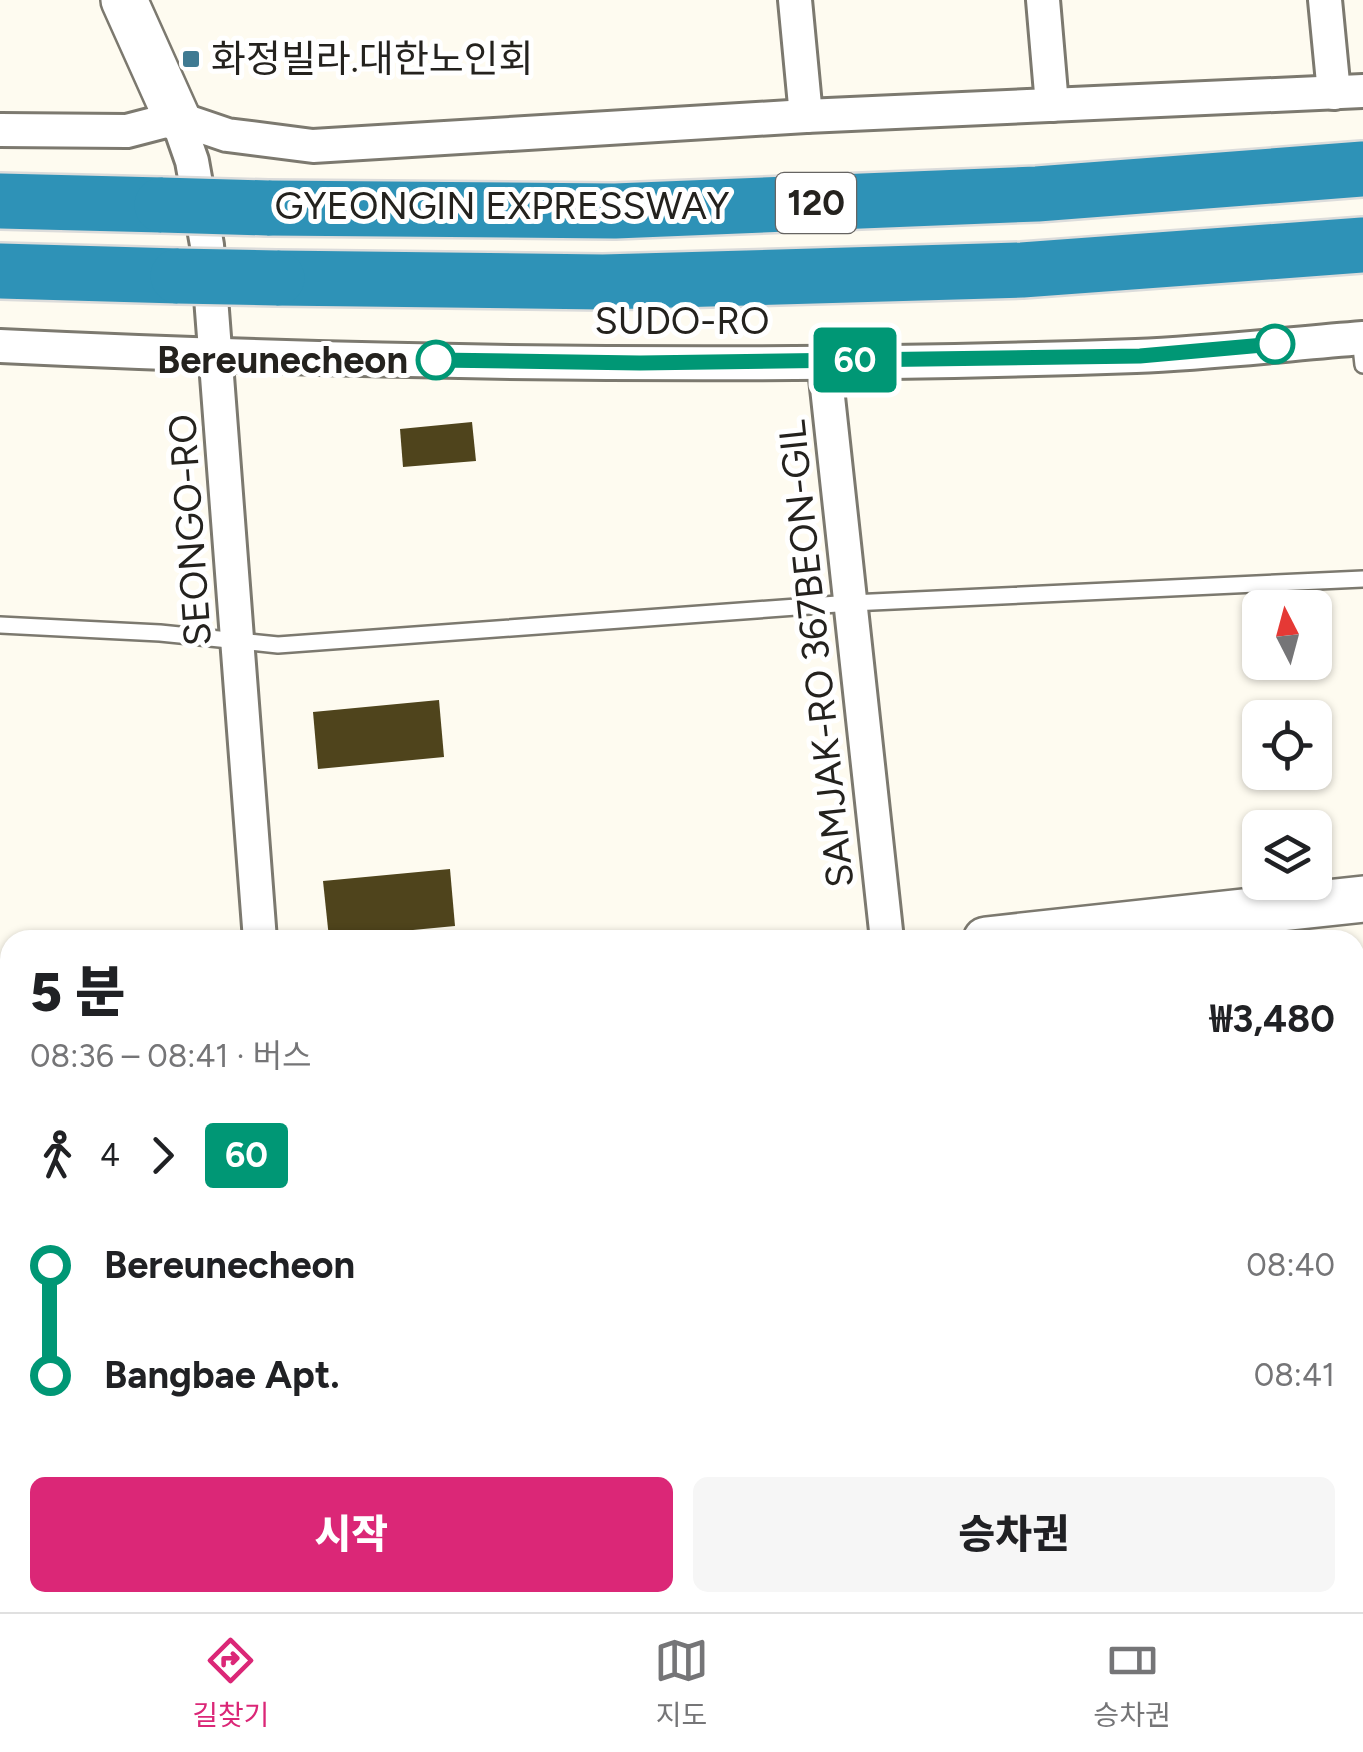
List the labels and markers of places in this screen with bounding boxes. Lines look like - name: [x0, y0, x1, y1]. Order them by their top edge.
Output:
- place label: 화정빌라.대한노인회: [211, 36, 534, 82]
- marker: 화정빌라.대한노인회: [180, 48, 202, 70]
- unlabelled marker: [1256, 325, 1294, 363]
- place label: Bereunecheon: [157, 337, 408, 383]
- marker: Bereunecheon: [417, 341, 455, 379]

